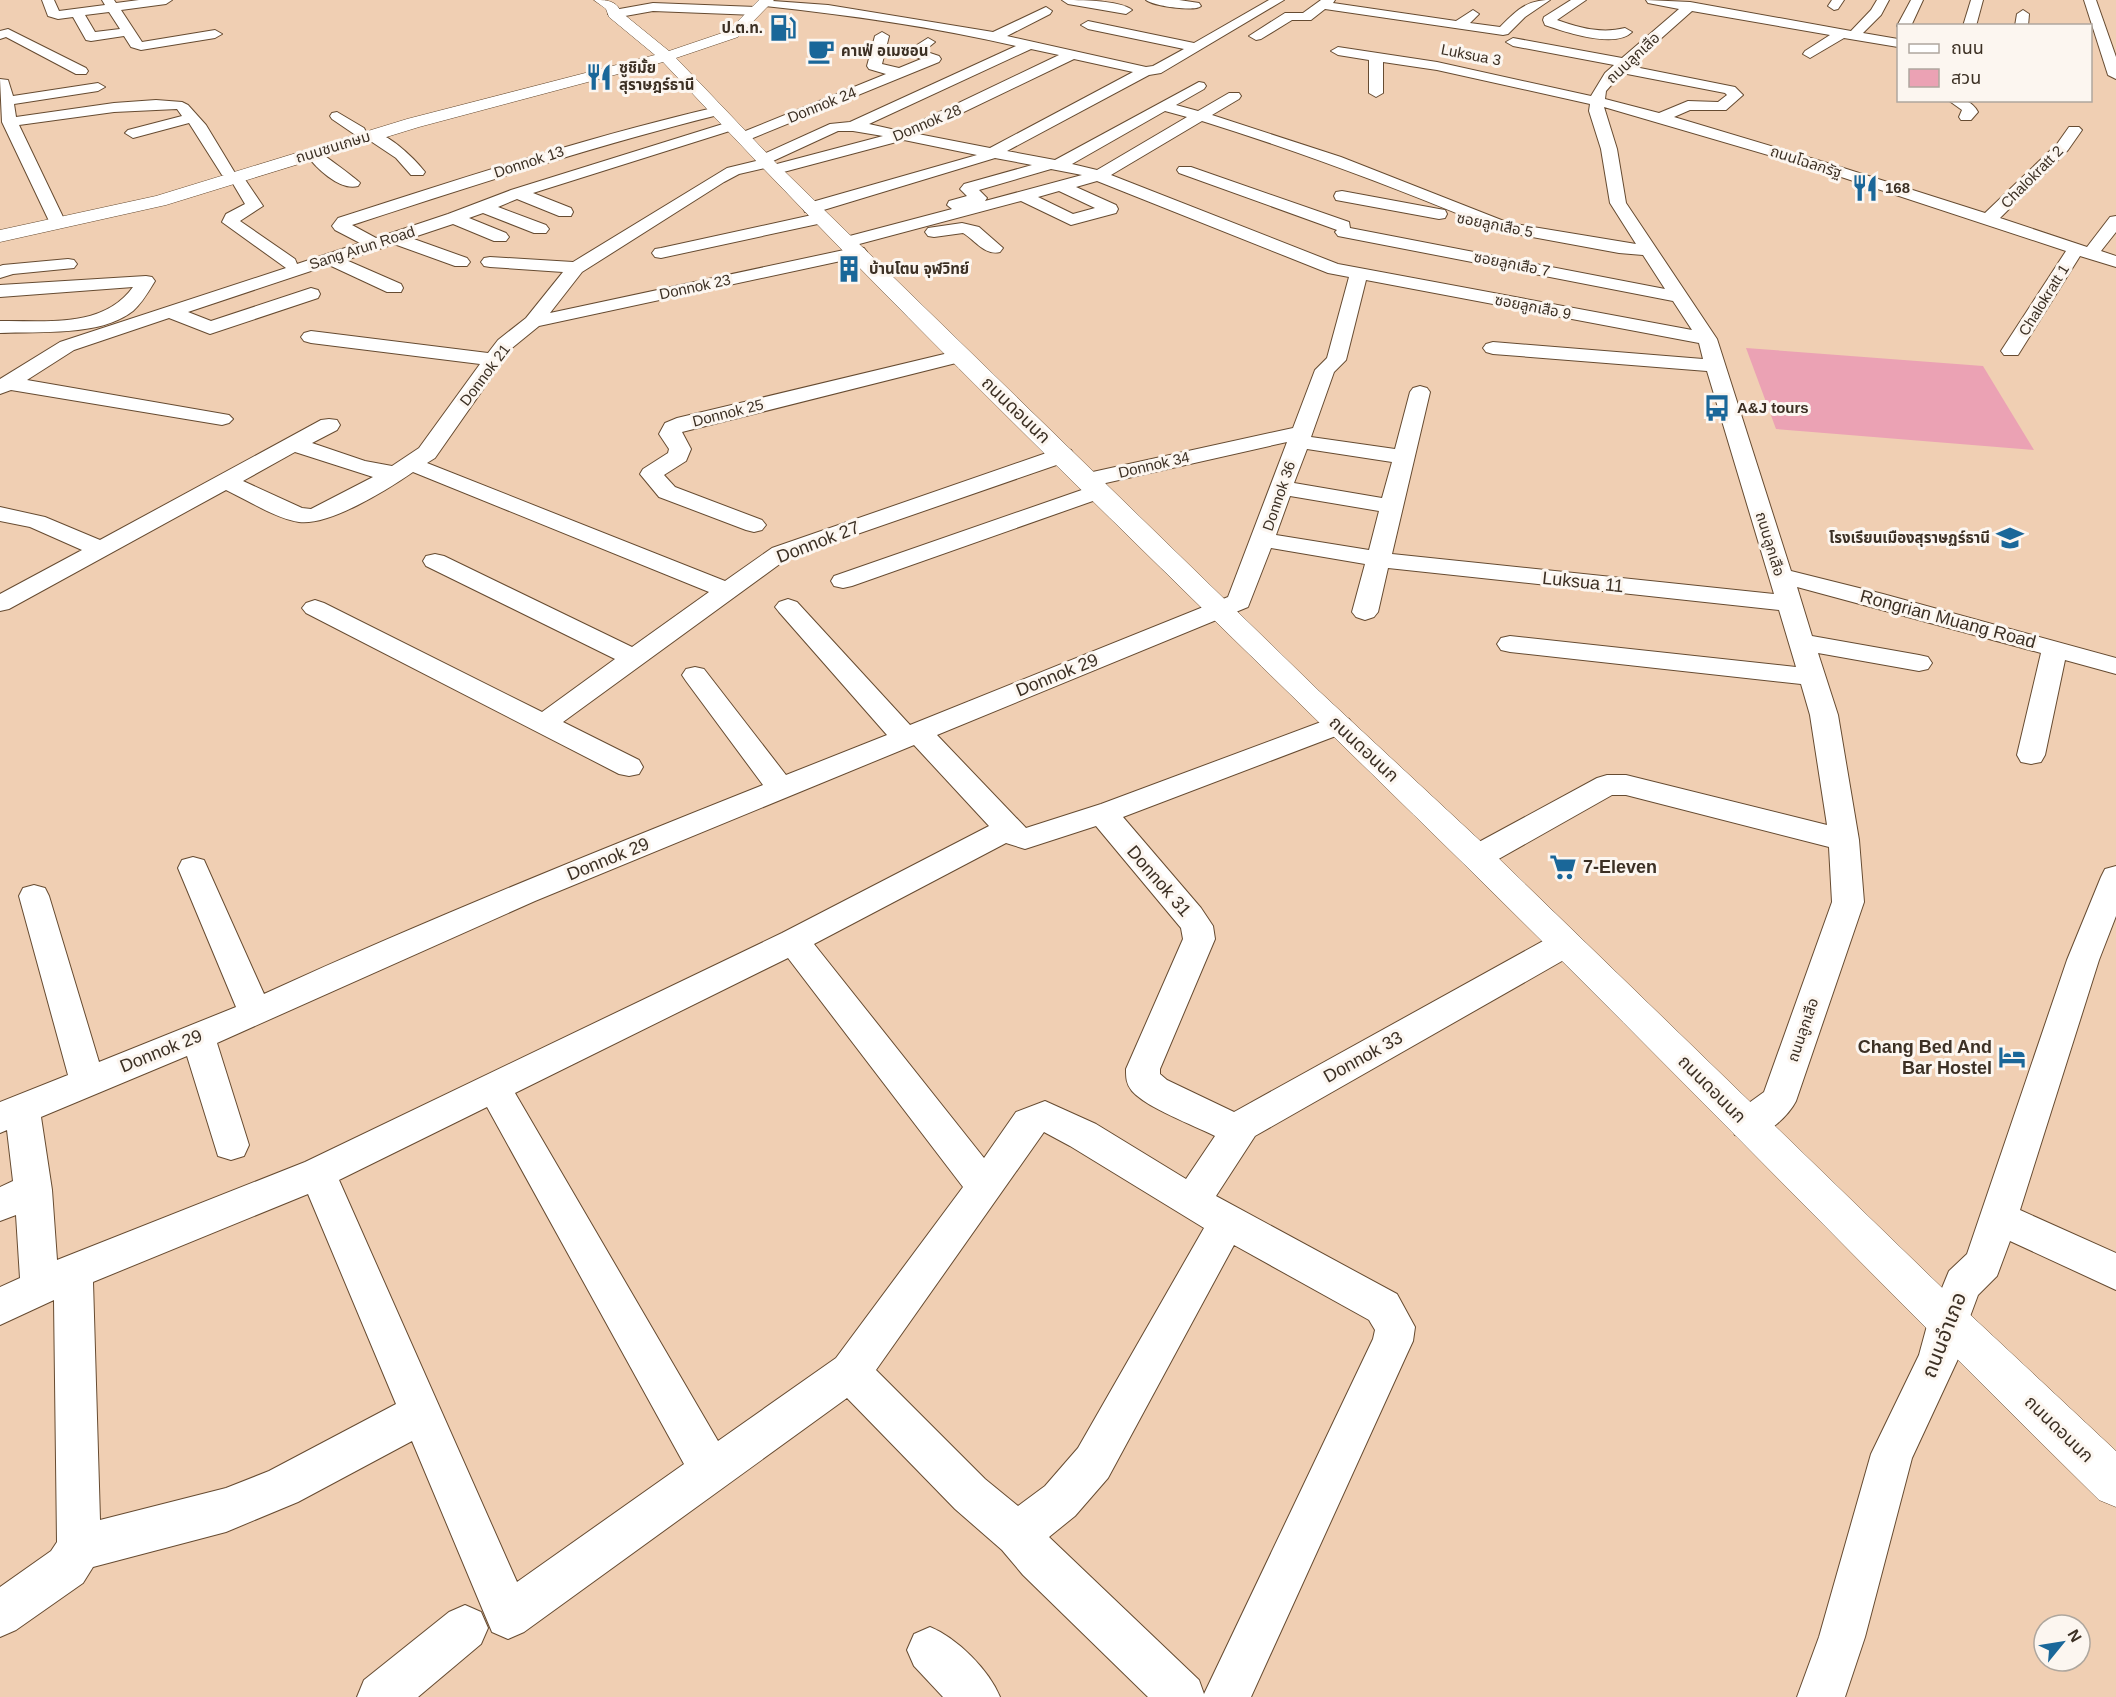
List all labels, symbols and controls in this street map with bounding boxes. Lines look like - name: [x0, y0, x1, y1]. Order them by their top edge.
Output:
- fuel station icon: ป.ต.ท.: [768, 13, 798, 43]
- place label: ป.ต.ท.: [722, 19, 763, 36]
- legend: [1897, 24, 2092, 102]
- street label: ถนนลูกเสือ: [1603, 29, 1663, 87]
- cafe icon: คาเฟ่ อเมซอน: [806, 36, 836, 66]
- text: ถนน: [1951, 38, 1984, 58]
- street label: Luksua 3: [1440, 40, 1503, 69]
- place label: คาเฟ่ อเมซอน: [841, 42, 928, 59]
- place label: ซูชิมั้ย สุราษฎร์ธานี: [619, 58, 694, 94]
- restaurant icon: ซูชิมั้ย สุราษฎร์ธานี: [584, 62, 614, 92]
- text: สวน: [1951, 68, 1981, 88]
- street label: Donnok 24: [785, 83, 859, 126]
- street label: Donnok 28: [890, 101, 964, 145]
- street label: ถนนชนเกษม: [293, 127, 372, 166]
- street label: Donnok 13: [492, 142, 566, 181]
- street label: ถนนโฉลกรัฐ: [1768, 142, 1844, 181]
- street label: Chalokratt 2: [1997, 142, 2066, 211]
- restaurant icon: 168: [1850, 173, 1880, 203]
- place label: 168: [1885, 179, 1910, 196]
- street label: ซอยลูกเสือ 5: [1455, 209, 1535, 241]
- street label: Sang Arun Road: [307, 222, 417, 273]
- street label: ซอยลูกเสือ 7: [1472, 248, 1552, 280]
- building icon: บ้านโตน จุฬวิทย์: [834, 254, 864, 284]
- place label: บ้านโตน จุฬวิทย์: [869, 260, 969, 278]
- street label: Chalokratt 1: [2015, 261, 2072, 339]
- street label: Donnok 23: [658, 271, 732, 302]
- street label: ซอยลูกเสือ 9: [1493, 291, 1573, 323]
- street label: Donnok 21: [456, 341, 513, 409]
- street label: ถนนดอนนก: [978, 373, 1054, 447]
- bus stop icon: A&J tours: [1702, 393, 1732, 423]
- street label: Donnok 25: [691, 395, 765, 430]
- place label: A&J tours: [1737, 399, 1809, 416]
- street label: Donnok 34: [1117, 448, 1191, 481]
- street label: Donnok 36: [1259, 459, 1298, 533]
- street label: ถนนลูกเสือ: [1752, 510, 1788, 578]
- street label: Donnok 27: [774, 517, 862, 567]
- school or university icon: โรงเรียนเมืองสุราษฏร์ธานี: [1995, 523, 2025, 553]
- place label: โรงเรียนเมืองสุราษฏร์ธานี: [1829, 529, 1990, 547]
- street label: Luksua 11: [1541, 568, 1625, 596]
- street label: Rongrian Muang Road: [1858, 586, 2038, 652]
- street label: Donnok 29: [1013, 649, 1101, 701]
- street label: ถนนดอนนก: [1325, 712, 1403, 786]
- street label: Donnok 29: [564, 833, 652, 885]
- street label: Donnok 31: [1123, 842, 1195, 920]
- supermarket icon: 7-Eleven: [1548, 852, 1578, 882]
- place label: 7-Eleven: [1583, 857, 1657, 877]
- street label: ถนนลูกเสือ: [1784, 996, 1822, 1064]
- street label: Donnok 29: [117, 1025, 205, 1077]
- street label: Donnok 33: [1320, 1027, 1406, 1087]
- place label: Chang Bed And Bar Hostel: [1858, 1037, 1992, 1078]
- hotel icon: Chang Bed And Bar Hostel: [1997, 1042, 2027, 1072]
- street label: ถนนดอนนก: [1674, 1051, 1750, 1127]
- street label: ถนนอำเภอ: [1917, 1289, 1970, 1381]
- street label: ถนนดอนนก: [2021, 1392, 2097, 1466]
- north arrow: [2032, 1613, 2092, 1673]
- text: N: [2064, 1626, 2085, 1645]

